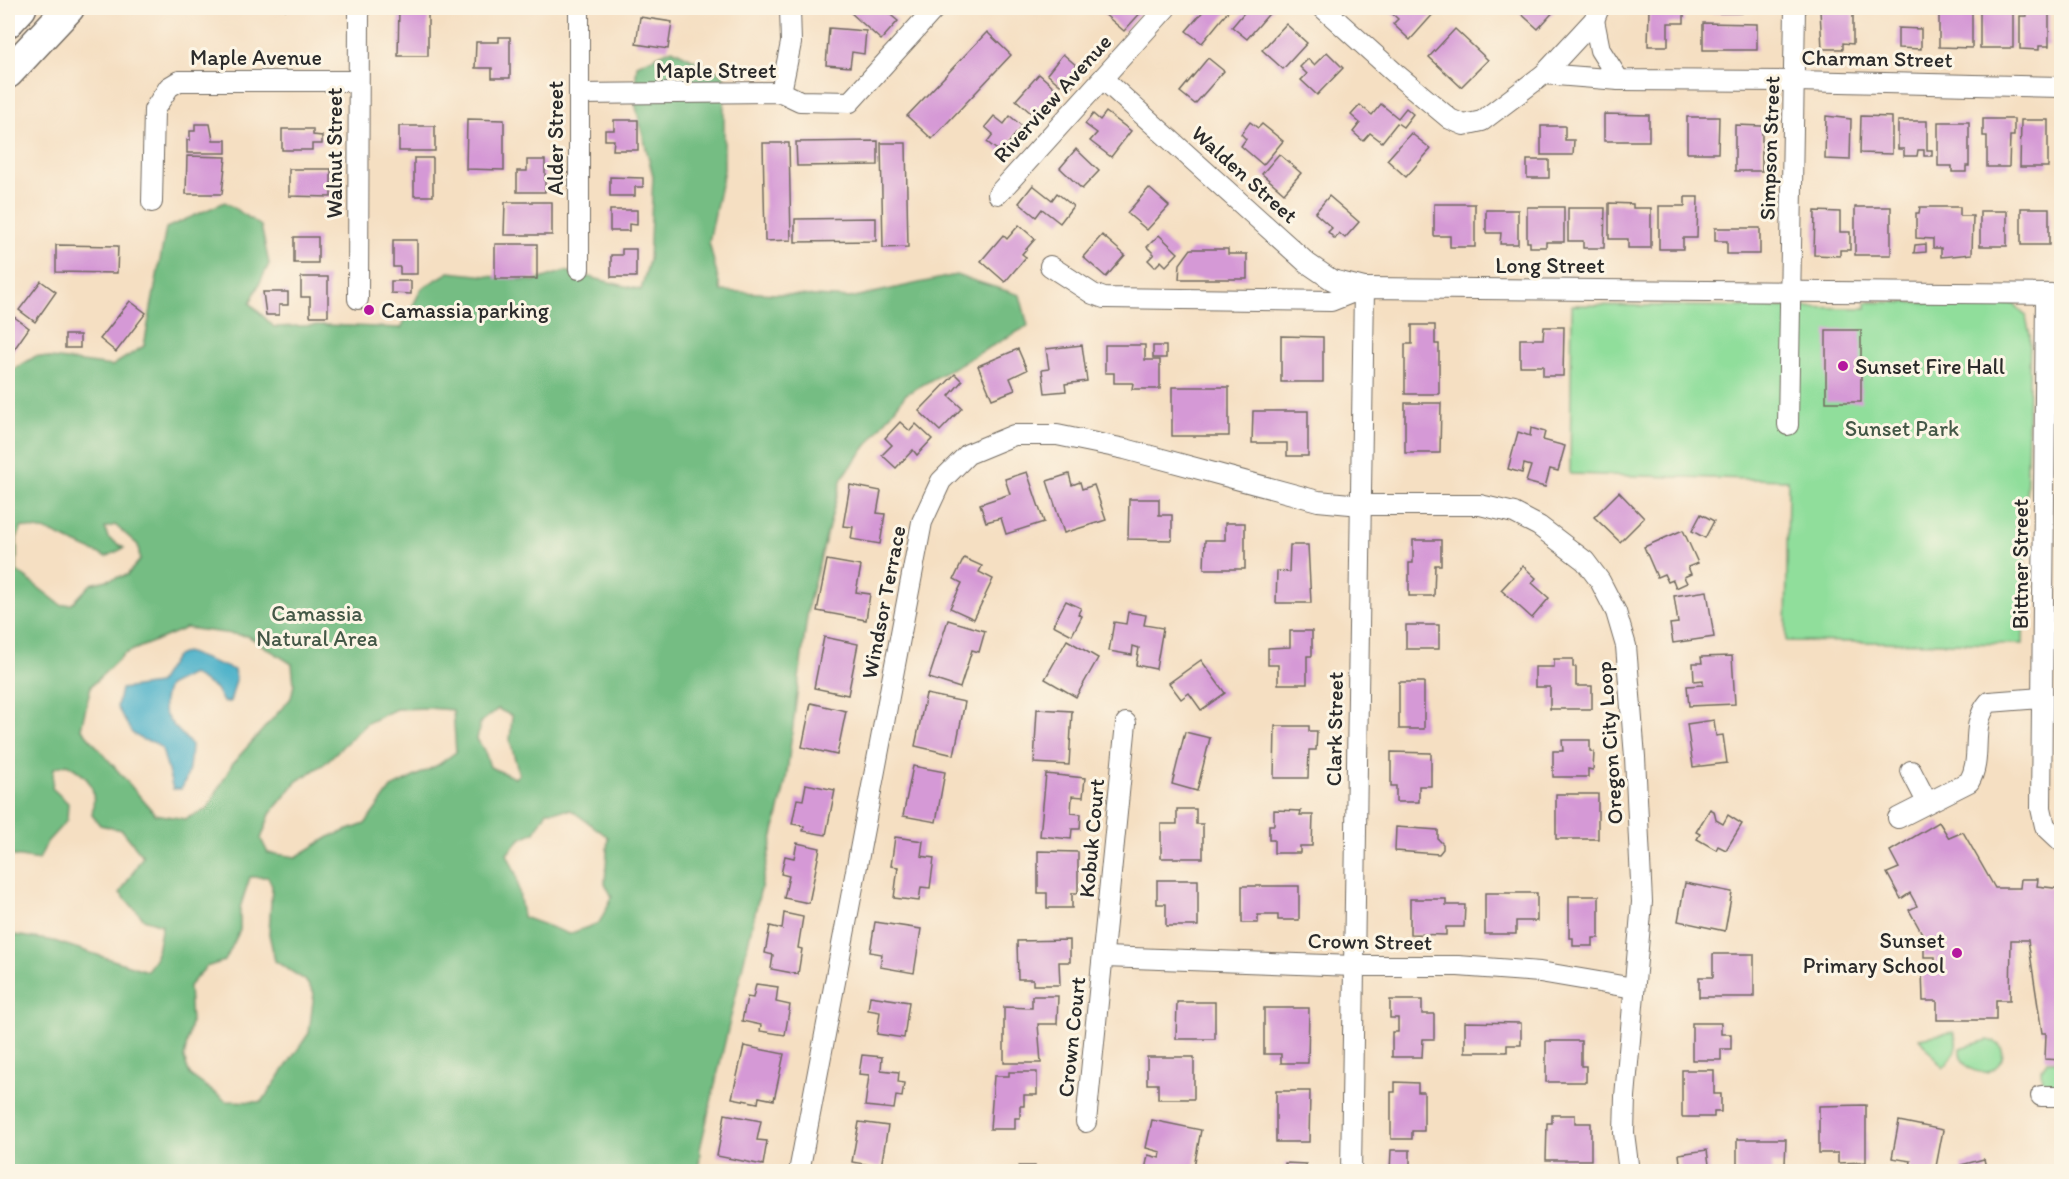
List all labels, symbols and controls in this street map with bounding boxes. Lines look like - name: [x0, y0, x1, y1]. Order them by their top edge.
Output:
- street label: Riverview Avenue: [987, 28, 1117, 168]
- street label: Maple Avenue: [190, 44, 322, 71]
- street label: Charman Street: [1801, 44, 1953, 73]
- street label: Maple Street: [656, 57, 776, 84]
- street label: Simpson Street: [1753, 75, 1786, 221]
- street label: Alder Street: [542, 81, 569, 195]
- street label: Walnut Street: [321, 88, 348, 218]
- street label: Walden Street: [1186, 120, 1303, 229]
- street label: Long Street: [1495, 252, 1605, 279]
- place label: Camassia parking: [381, 297, 550, 324]
- marker: Camassia parking: [362, 303, 376, 317]
- place label: Sunset Fire Hall: [1855, 353, 2005, 380]
- marker: Sunset Fire Hall: [1836, 359, 1850, 373]
- park label: Sunset Park: [1845, 415, 1959, 442]
- street label: Bittner Street: [2007, 499, 2034, 629]
- street label: Windsor Terrace: [855, 523, 912, 681]
- park label: Camassia Natural Area: [256, 600, 378, 652]
- street label: Oregon City Loop: [1590, 661, 1629, 825]
- street label: Clark Street: [1320, 671, 1349, 787]
- street label: Kobuk Court: [1073, 777, 1110, 899]
- street label: Crown Street: [1308, 927, 1432, 956]
- place label: Sunset Primary School: [1803, 927, 1945, 979]
- marker: Sunset Primary School: [1950, 946, 1964, 960]
- street label: Crown Court: [1052, 976, 1091, 1099]

